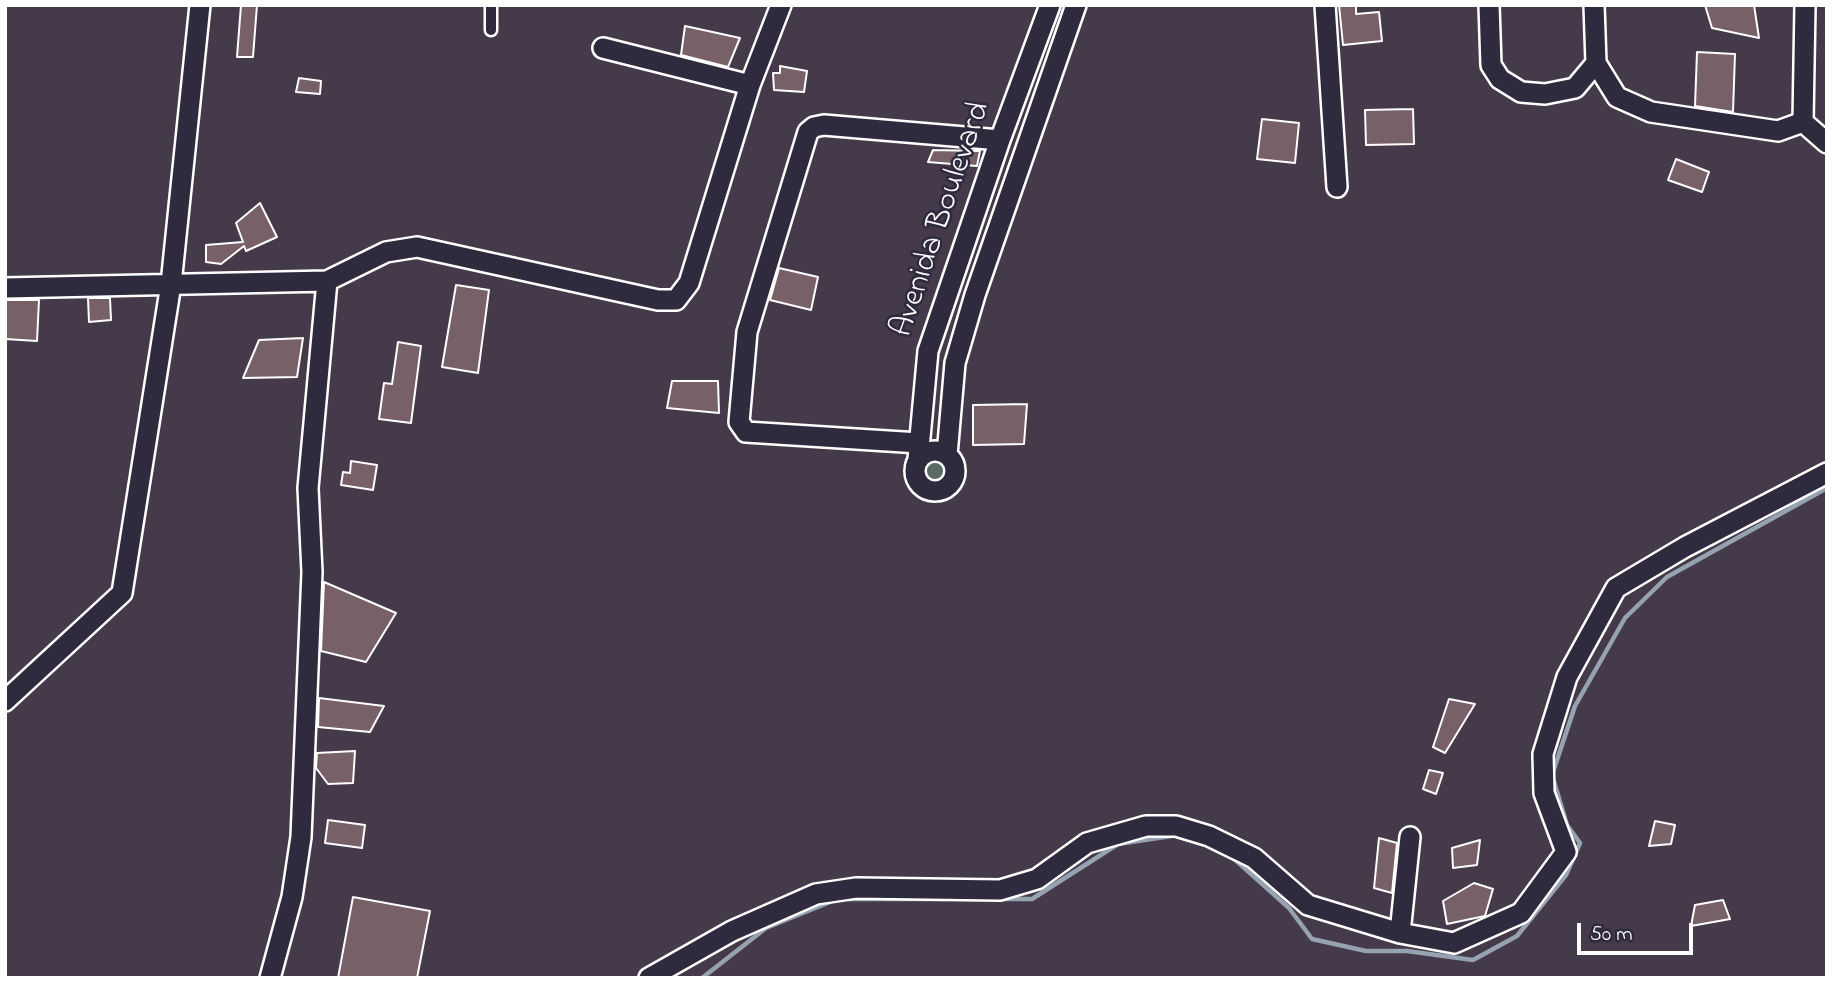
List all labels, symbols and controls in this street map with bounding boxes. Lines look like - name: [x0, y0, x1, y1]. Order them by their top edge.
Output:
- street label: Avenida Boulevard: [885, 98, 1001, 342]
- scale bar: [1580, 909, 1696, 953]
- text: 50 m: [1590, 920, 1633, 950]

